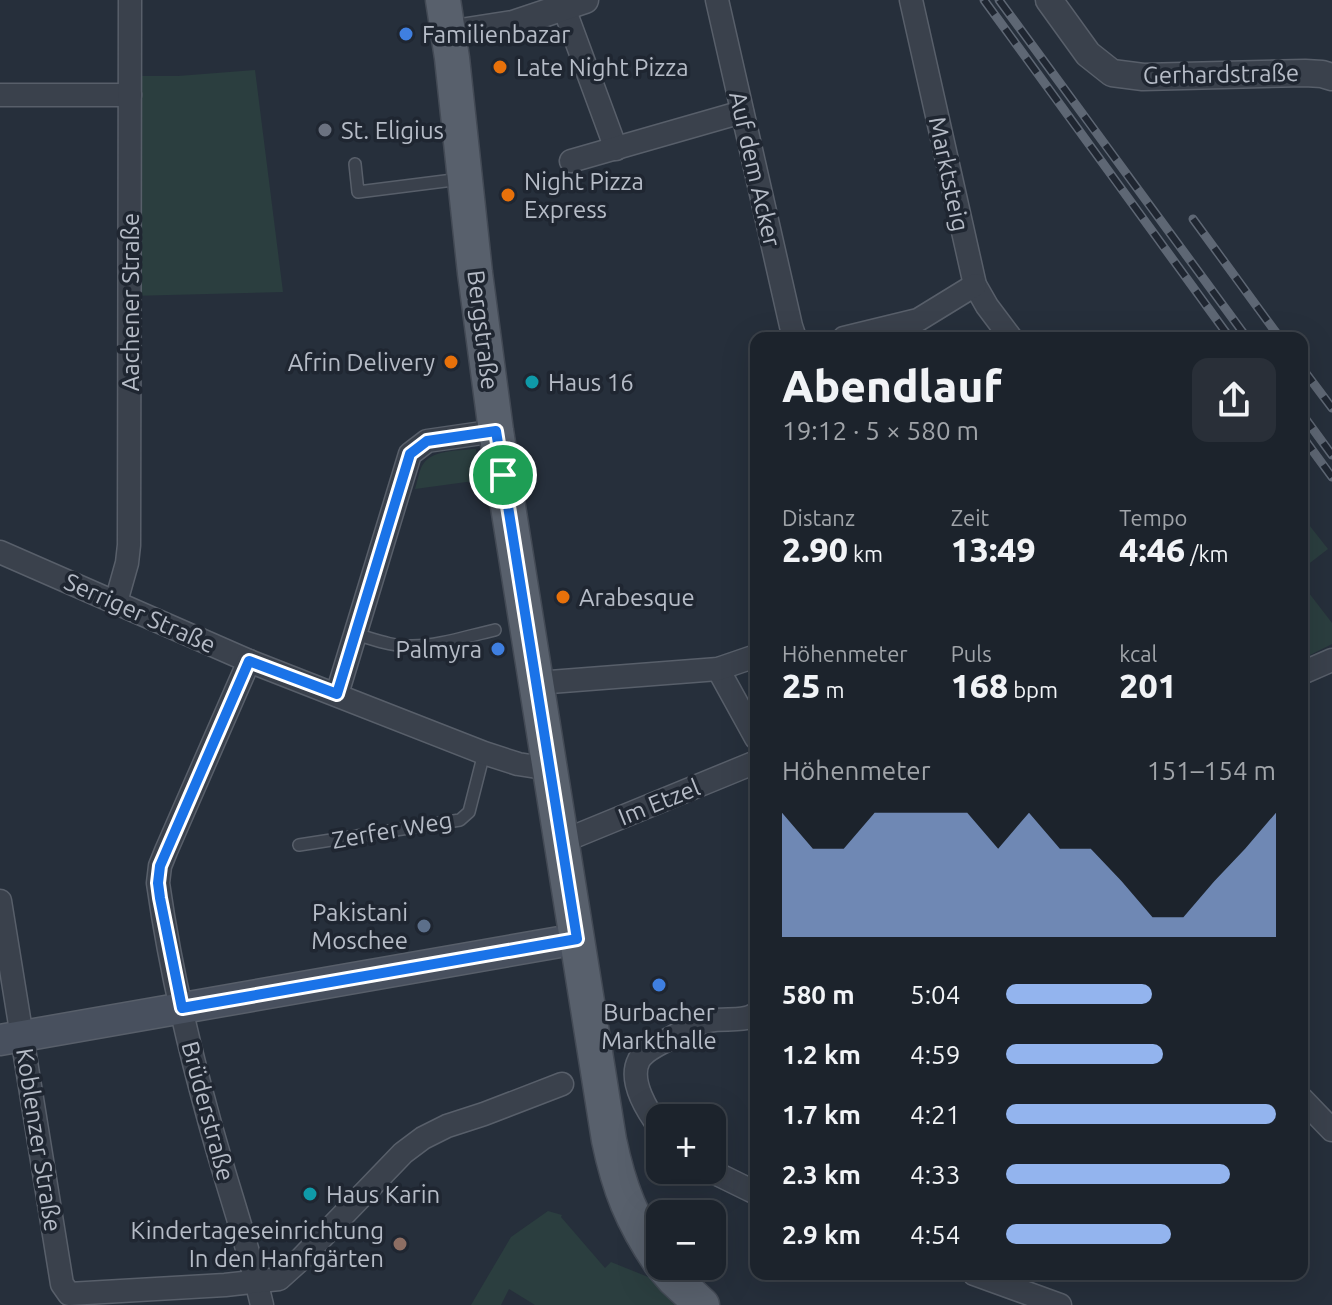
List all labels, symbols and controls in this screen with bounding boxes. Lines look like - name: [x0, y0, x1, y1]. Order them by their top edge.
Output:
- place label: Familienbazar: [422, 21, 570, 48]
- marker: Familienbazar: [397, 25, 415, 43]
- place label: Late Night Pizza: [516, 54, 689, 81]
- marker: Late Night Pizza: [491, 58, 509, 76]
- street label: Gerhardstraße: [1143, 59, 1299, 89]
- street label: Auf dem Acker: [724, 89, 786, 249]
- street label: Marktsteig: [924, 114, 974, 234]
- place label: St. Eligius: [341, 117, 444, 144]
- marker: St. Eligius: [316, 121, 334, 139]
- place label: Night Pizza Express: [524, 168, 644, 223]
- marker: Night Pizza Express: [499, 186, 517, 204]
- street label: Aachener Straße: [117, 213, 144, 391]
- street label: Bergstraße: [462, 269, 504, 391]
- place label: Afrin Delivery: [288, 349, 435, 376]
- marker: Afrin Delivery: [442, 353, 460, 371]
- button: share: [1192, 358, 1276, 442]
- text: Abendlauf: [782, 361, 1002, 410]
- place label: Haus 16: [548, 369, 634, 396]
- marker: Haus 16: [523, 373, 541, 391]
- text: 19:12 · 5 × 580 m: [782, 416, 979, 445]
- pin: [469, 441, 537, 509]
- icon: arrive: [481, 453, 525, 497]
- text: Distanz: [782, 505, 855, 530]
- text: Zeit: [951, 505, 989, 530]
- text: Tempo: [1119, 505, 1187, 530]
- text: 2.90: [782, 530, 848, 568]
- text: 13:49: [951, 530, 1036, 568]
- text: 4:46: [1119, 530, 1185, 568]
- text: km: [848, 541, 883, 566]
- text: /km: [1185, 541, 1229, 566]
- street label: Serriger Straße: [60, 568, 220, 658]
- place label: Arabesque: [579, 584, 695, 611]
- marker: Arabesque: [554, 588, 572, 606]
- place label: Palmyra: [396, 636, 482, 663]
- marker: Palmyra: [489, 640, 507, 658]
- text: Höhenmeter: [782, 641, 908, 666]
- text: Puls: [951, 641, 992, 666]
- text: kcal: [1119, 641, 1157, 666]
- text: 25: [782, 666, 820, 704]
- text: 168: [951, 666, 1008, 704]
- text: 201: [1119, 666, 1177, 704]
- text: m: [820, 677, 844, 702]
- text: bpm: [1008, 677, 1058, 702]
- text: Höhenmeter: [782, 756, 931, 785]
- text: 151–154 m: [1147, 756, 1276, 785]
- street label: Im Etzel: [614, 773, 704, 831]
- street label: Zerfer Weg: [330, 806, 454, 854]
- place label: Pakistani Moschee: [311, 899, 408, 954]
- marker: Pakistani Moschee: [415, 917, 433, 935]
- marker: Burbacher Markthalle: [650, 976, 668, 994]
- text: 580 m: [782, 980, 855, 1009]
- text: 5:04: [910, 980, 960, 1009]
- place label: Burbacher Markthalle: [601, 999, 717, 1054]
- street label: Brüderstraße: [176, 1038, 240, 1184]
- text: 1.2 km: [782, 1040, 861, 1069]
- text: 4:59: [910, 1040, 960, 1069]
- street label: Koblenzer Straße: [11, 1046, 67, 1234]
- text: 1.7 km: [782, 1100, 861, 1129]
- text: 4:21: [910, 1100, 960, 1129]
- map controls: [646, 1104, 726, 1280]
- button: +: [646, 1104, 726, 1184]
- text: 2.3 km: [782, 1160, 861, 1189]
- text: 4:33: [910, 1160, 960, 1189]
- place label: Haus Karin: [326, 1181, 440, 1208]
- marker: Haus Karin: [301, 1185, 319, 1203]
- button: −: [646, 1200, 726, 1280]
- place label: Kindertageseinrichtung In den Hanfgärten: [131, 1217, 384, 1272]
- text: 2.9 km: [782, 1220, 861, 1249]
- text: 4:54: [910, 1220, 960, 1249]
- marker: Kindertageseinrichtung In den Hanfgärten: [391, 1235, 409, 1253]

